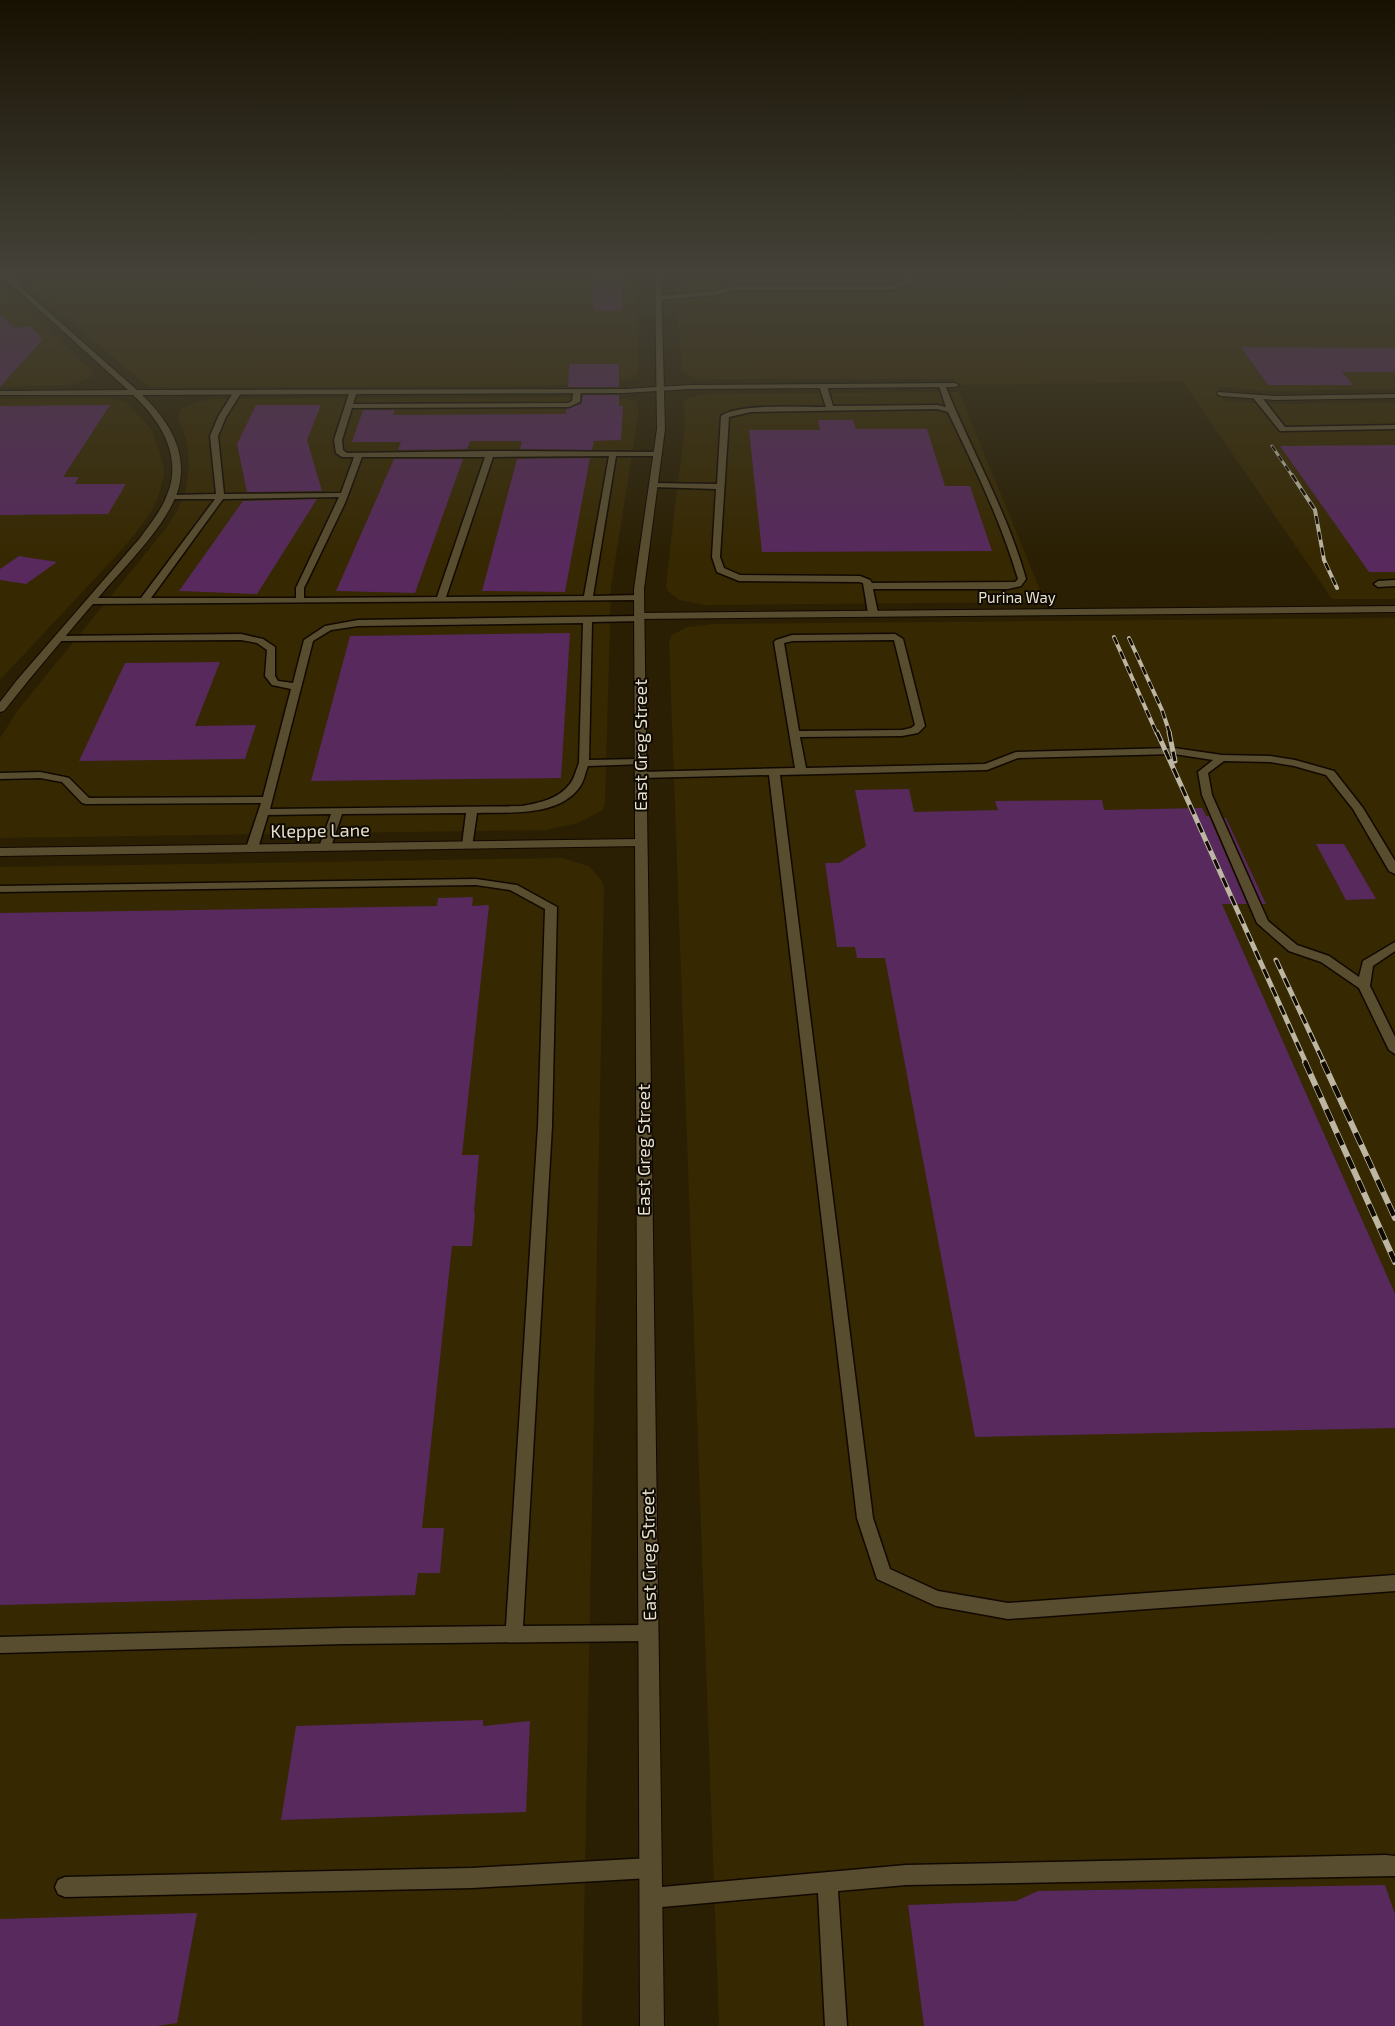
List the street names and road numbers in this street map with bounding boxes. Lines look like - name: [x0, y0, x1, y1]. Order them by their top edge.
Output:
- street label: Purina Way: [978, 588, 1056, 606]
- street label: East Greg Street: [629, 679, 651, 811]
- street label: Kleppe Lane: [270, 818, 370, 842]
- street label: East Greg Street: [632, 1084, 654, 1216]
- street label: East Greg Street: [636, 1489, 660, 1621]

